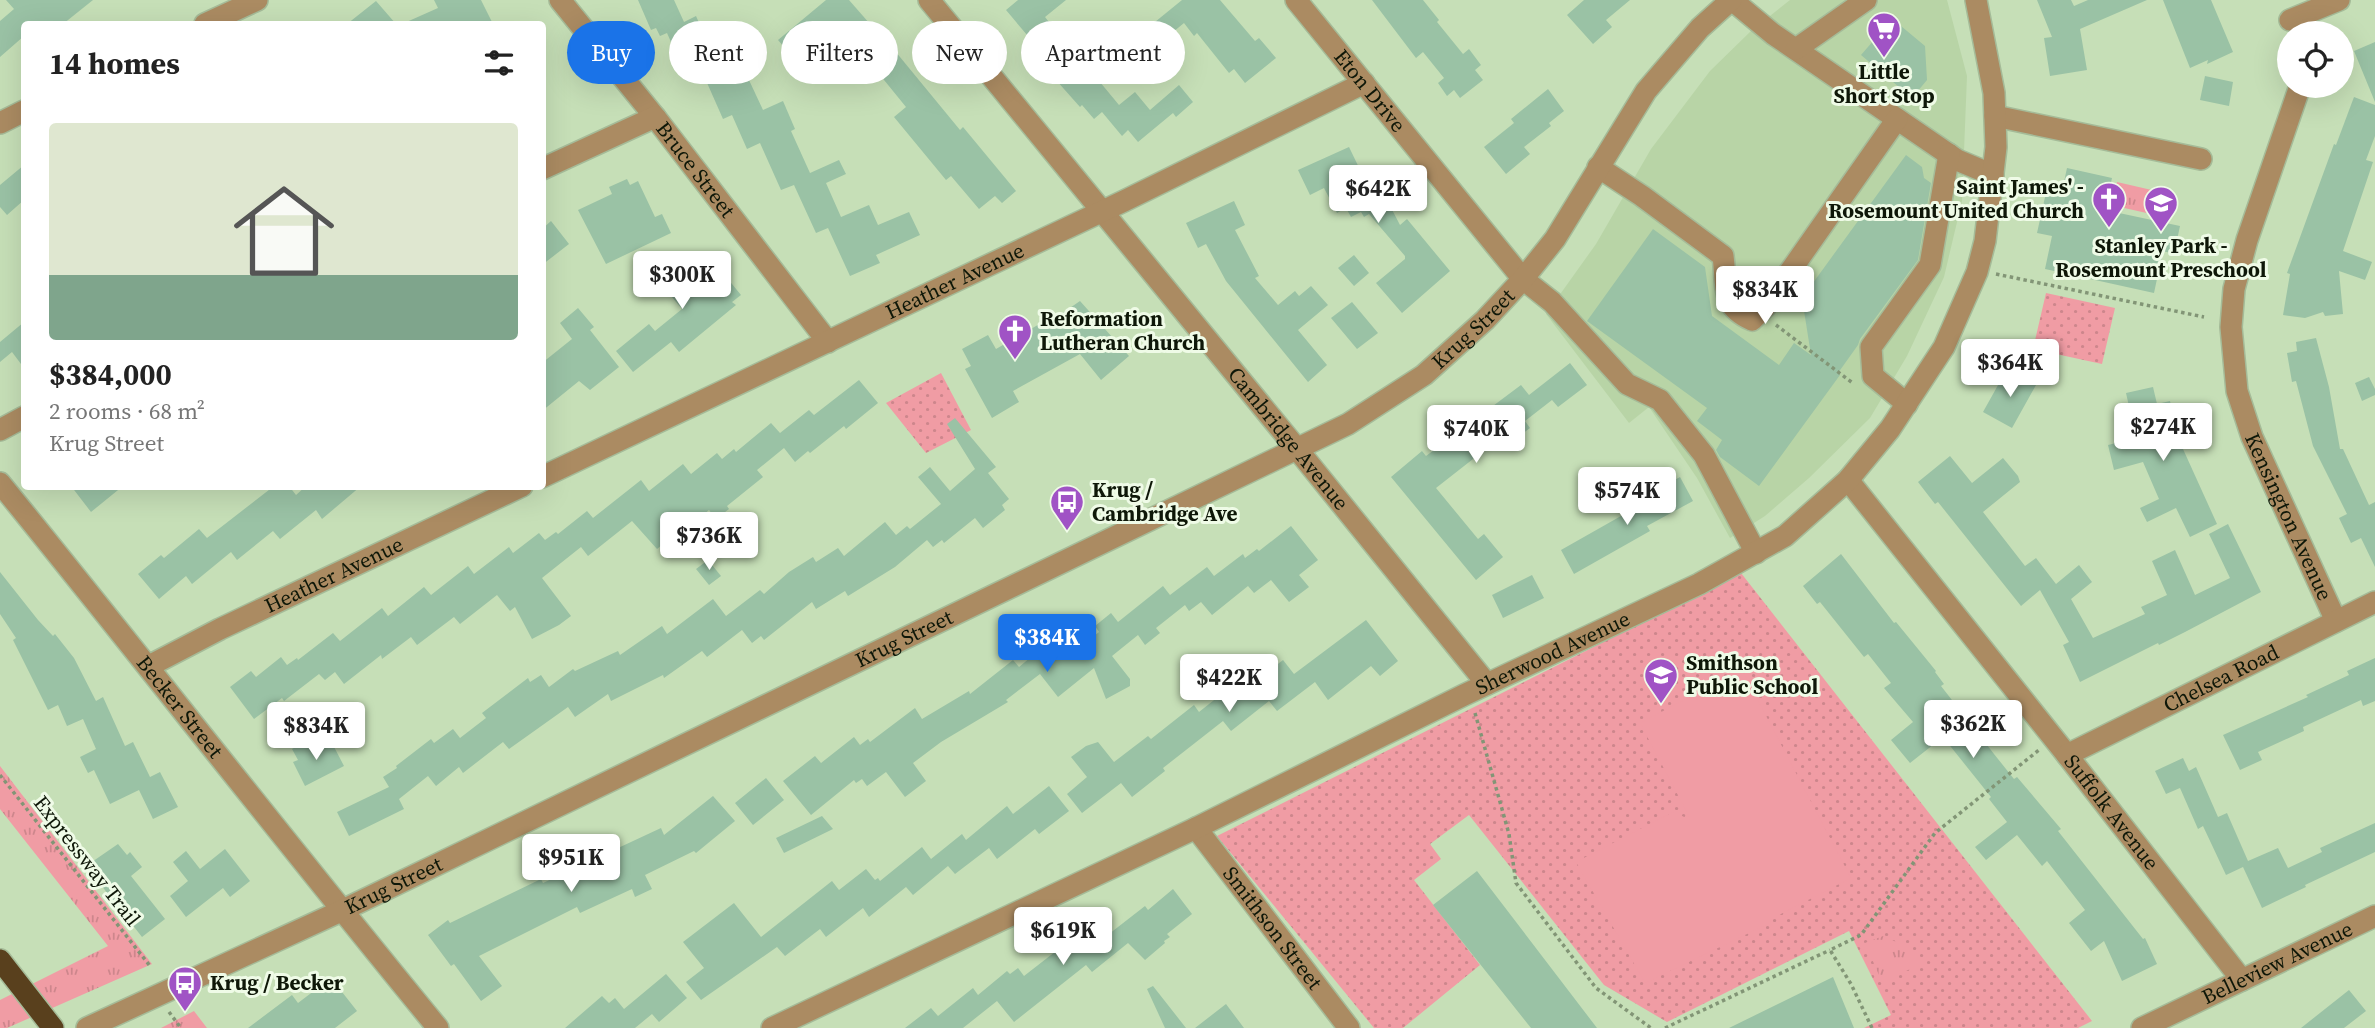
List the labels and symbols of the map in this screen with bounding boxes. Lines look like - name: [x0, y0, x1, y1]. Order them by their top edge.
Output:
- supermarket icon: Little Short Stop: [1865, 10, 1903, 59]
- street label: Eton Drive: [1328, 43, 1413, 138]
- place label: Little Short Stop: [1833, 57, 1935, 110]
- street label: Bruce Street: [649, 115, 742, 224]
- pin: $642K: [1329, 166, 1427, 225]
- place label: Saint James' - Rosemount United Church: [1828, 172, 2084, 225]
- church icon: Saint James' - Rosemount United Church: [2090, 180, 2128, 229]
- school or university icon: Stanley Park - Rosemount Preschool: [2142, 184, 2180, 233]
- place label: Stanley Park - Rosemount Preschool: [2055, 231, 2267, 284]
- street label: Heather Avenue: [881, 235, 1029, 326]
- pin: $300K: [633, 252, 731, 311]
- pin: $834K: [1716, 266, 1814, 326]
- street label: Krug Street: [1425, 282, 1521, 375]
- place label: Reformation Lutheran Church: [1040, 304, 1205, 357]
- church icon: Reformation Lutheran Church: [996, 312, 1034, 361]
- pin: $364K: [1961, 340, 2059, 399]
- street label: Cambridge Avenue: [1221, 361, 1356, 516]
- pin: $274K: [2114, 404, 2212, 463]
- pin: $740K: [1427, 406, 1525, 465]
- street label: Kensington Avenue: [2238, 428, 2340, 605]
- pin: $574K: [1578, 468, 1676, 527]
- place label: Krug / Cambridge Ave: [1092, 475, 1238, 528]
- bus stop icon: Krug / Cambridge Ave: [1048, 483, 1086, 532]
- pin: $736K: [660, 512, 758, 572]
- street label: Heather Avenue: [259, 529, 408, 620]
- street label: Krug Street: [850, 602, 958, 674]
- street label: Sherwood Avenue: [1470, 604, 1634, 702]
- pin: $384K: [998, 614, 1096, 674]
- street label: Chelsea Road: [2158, 637, 2284, 719]
- place label: Smithson Public School: [1686, 648, 1818, 701]
- street label: Becker Street: [130, 649, 230, 764]
- pin: $422K: [1180, 654, 1278, 714]
- school or university icon: Smithson Public School: [1642, 656, 1680, 705]
- pin: $362K: [1924, 700, 2022, 760]
- pin: $834K: [267, 702, 365, 762]
- street label: Suffolk Avenue: [2058, 748, 2166, 876]
- street label: Expressway Trail: [27, 789, 148, 932]
- pin: $951K: [522, 834, 620, 894]
- street label: Krug Street: [340, 849, 447, 921]
- street label: Smithson Street: [1216, 860, 1330, 996]
- pin: $619K: [1014, 908, 1112, 967]
- street label: Belleview Avenue: [2197, 914, 2357, 1011]
- bus stop icon: Krug / Becker: [166, 964, 204, 1013]
- place label: Krug / Becker: [210, 968, 344, 997]

